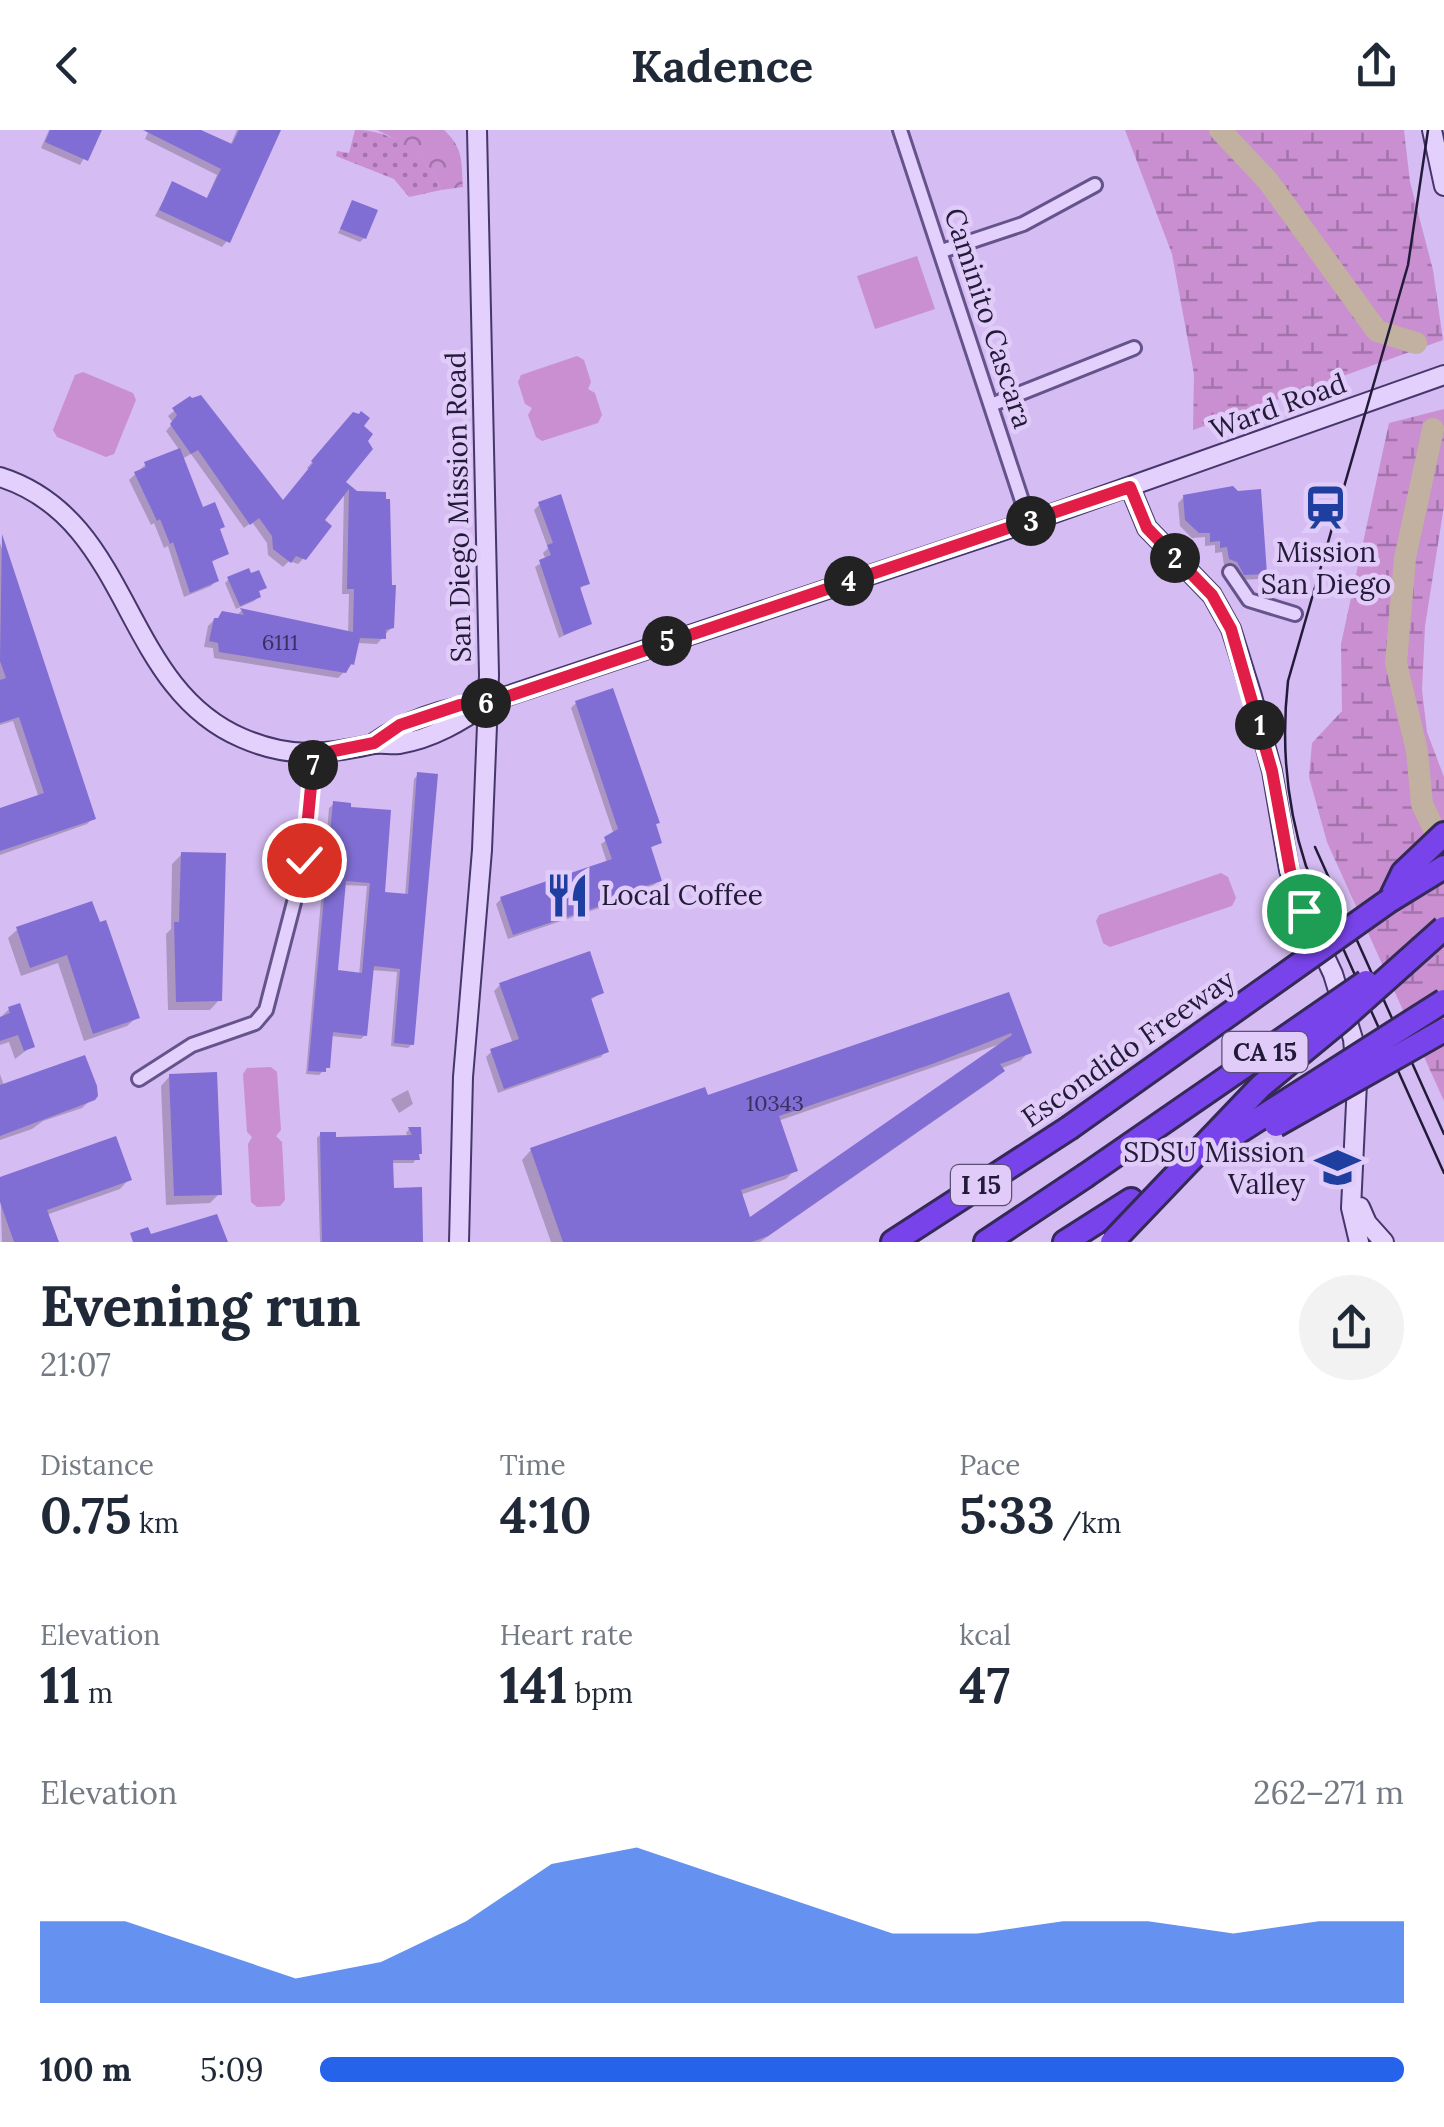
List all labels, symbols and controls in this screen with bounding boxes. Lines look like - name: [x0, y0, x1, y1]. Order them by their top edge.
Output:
- text: Kadence: [631, 37, 813, 94]
- icon: back: [40, 38, 95, 93]
- icon: share: [1349, 38, 1404, 93]
- street label: Caminito Cascara: [936, 203, 1042, 433]
- street label: San Diego Mission Road: [437, 351, 479, 663]
- street label: Ward Road: [1205, 365, 1351, 447]
- station icon: Mission San Diego: [1302, 483, 1350, 531]
- pin: 3: [1006, 496, 1056, 546]
- text: 3: [1023, 503, 1039, 539]
- pin: 2: [1150, 533, 1200, 583]
- place label: Mission San Diego: [1261, 534, 1391, 602]
- text: 2: [1168, 540, 1182, 576]
- pin: 4: [824, 556, 874, 606]
- text: 4: [841, 563, 857, 599]
- pin: 5: [642, 616, 692, 666]
- text: 5: [659, 623, 675, 659]
- house number: 6111: [262, 628, 298, 656]
- pin: 6: [461, 678, 511, 728]
- text: 6: [478, 685, 494, 721]
- pin: 1: [1235, 700, 1285, 750]
- text: 1: [1254, 707, 1266, 743]
- pin: 7: [288, 740, 338, 790]
- text: 7: [306, 747, 320, 783]
- pin: [262, 818, 347, 903]
- icon: check: [277, 833, 332, 888]
- pin: [1262, 869, 1347, 954]
- restaurant icon: Local Coffee: [544, 871, 592, 919]
- place label: Local Coffee: [601, 877, 763, 913]
- icon: arrive: [1277, 884, 1332, 939]
- street label: Escondido Freeway: [1015, 961, 1242, 1135]
- road number: CA 15: [1222, 1032, 1308, 1072]
- house number: 10343: [746, 1089, 804, 1117]
- place label: SDSU Mission Valley: [1123, 1134, 1305, 1202]
- school or university icon: SDSU Mission Valley: [1314, 1144, 1362, 1192]
- road number: I 15: [951, 1165, 1011, 1205]
- text: Evening run: [40, 1271, 361, 1341]
- button: share: [1299, 1275, 1404, 1380]
- text: 21:07: [40, 1344, 111, 1385]
- text: Distance: [40, 1447, 154, 1483]
- text: Time: [500, 1447, 566, 1483]
- text: Pace: [959, 1447, 1020, 1483]
- text: 0.75: [40, 1483, 132, 1547]
- text: 4:10: [500, 1483, 592, 1547]
- text: 5:33: [959, 1483, 1055, 1547]
- text: km: [132, 1505, 179, 1541]
- text: /km: [1055, 1505, 1122, 1541]
- text: Elevation: [40, 1617, 160, 1653]
- text: Heart rate: [500, 1617, 633, 1653]
- text: kcal: [959, 1617, 1011, 1653]
- text: 11: [40, 1653, 81, 1717]
- text: 141: [500, 1653, 568, 1717]
- text: 47: [959, 1653, 1010, 1717]
- text: m: [81, 1675, 113, 1711]
- text: bpm: [568, 1675, 633, 1711]
- text: Elevation: [40, 1772, 177, 1813]
- text: 262–271 m: [1253, 1772, 1404, 1813]
- text: 100 m: [40, 2049, 132, 2090]
- text: 5:09: [200, 2049, 264, 2090]

